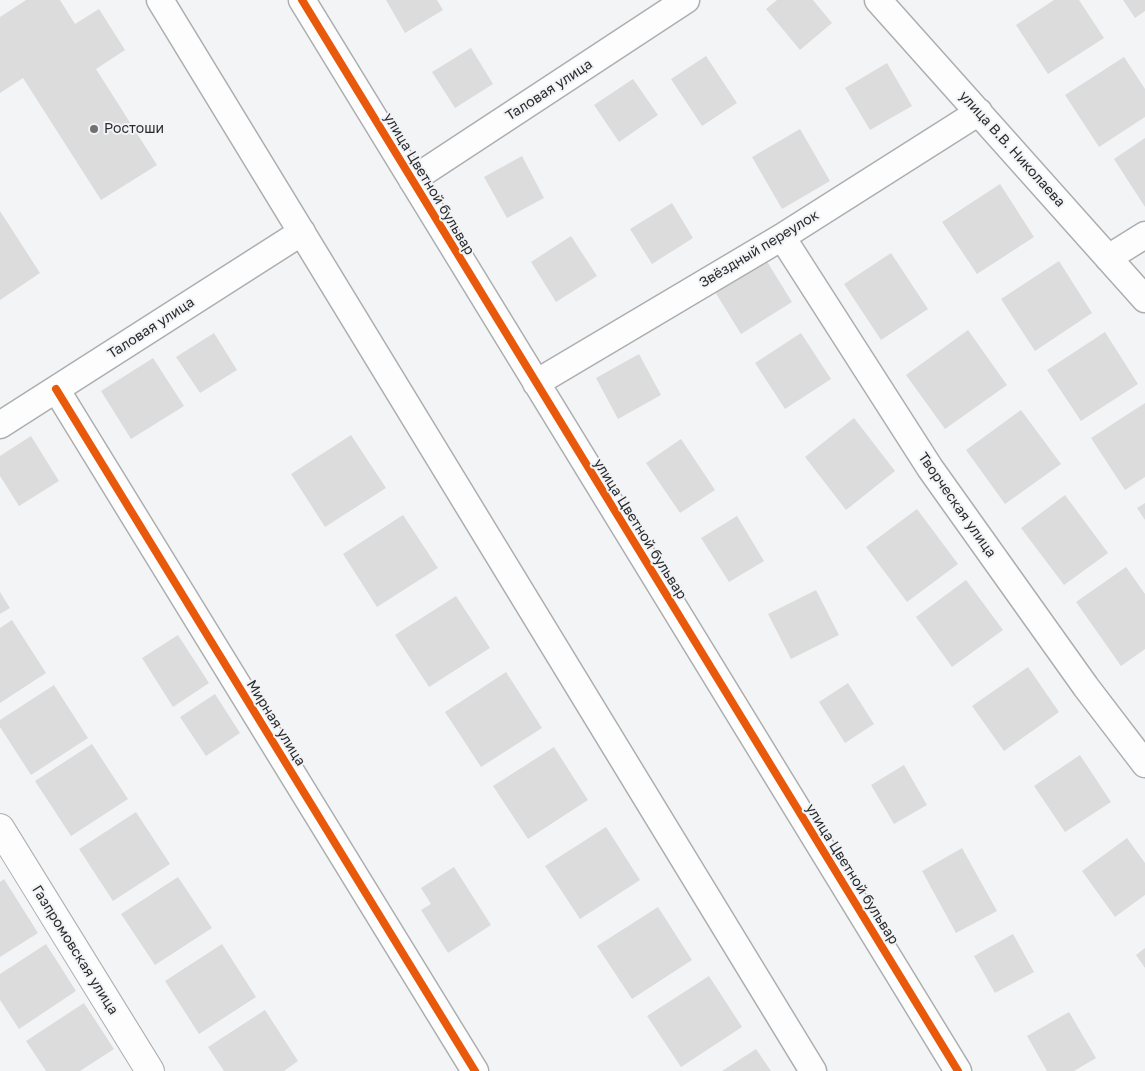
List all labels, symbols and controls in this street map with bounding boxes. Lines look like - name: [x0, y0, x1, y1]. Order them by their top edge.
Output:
- street label: Таловая улица: [502, 56, 596, 124]
- street label: улица В.В. Николаева: [956, 88, 1068, 210]
- street label: улица Цветной бульвар: [380, 110, 478, 258]
- place label: Ростоши: [104, 121, 164, 137]
- marker: Ростоши: [88, 123, 100, 135]
- street label: Звёздный переулок: [696, 207, 822, 291]
- street label: Таловая улица: [104, 294, 198, 362]
- street label: Творческая улица: [915, 449, 999, 561]
- street label: улица Цветной бульвар: [590, 456, 690, 602]
- street label: Мирная улица: [243, 677, 309, 769]
- street label: улица Цветной бульвар: [802, 801, 902, 947]
- street label: Газпромовская улица: [28, 882, 122, 1018]

